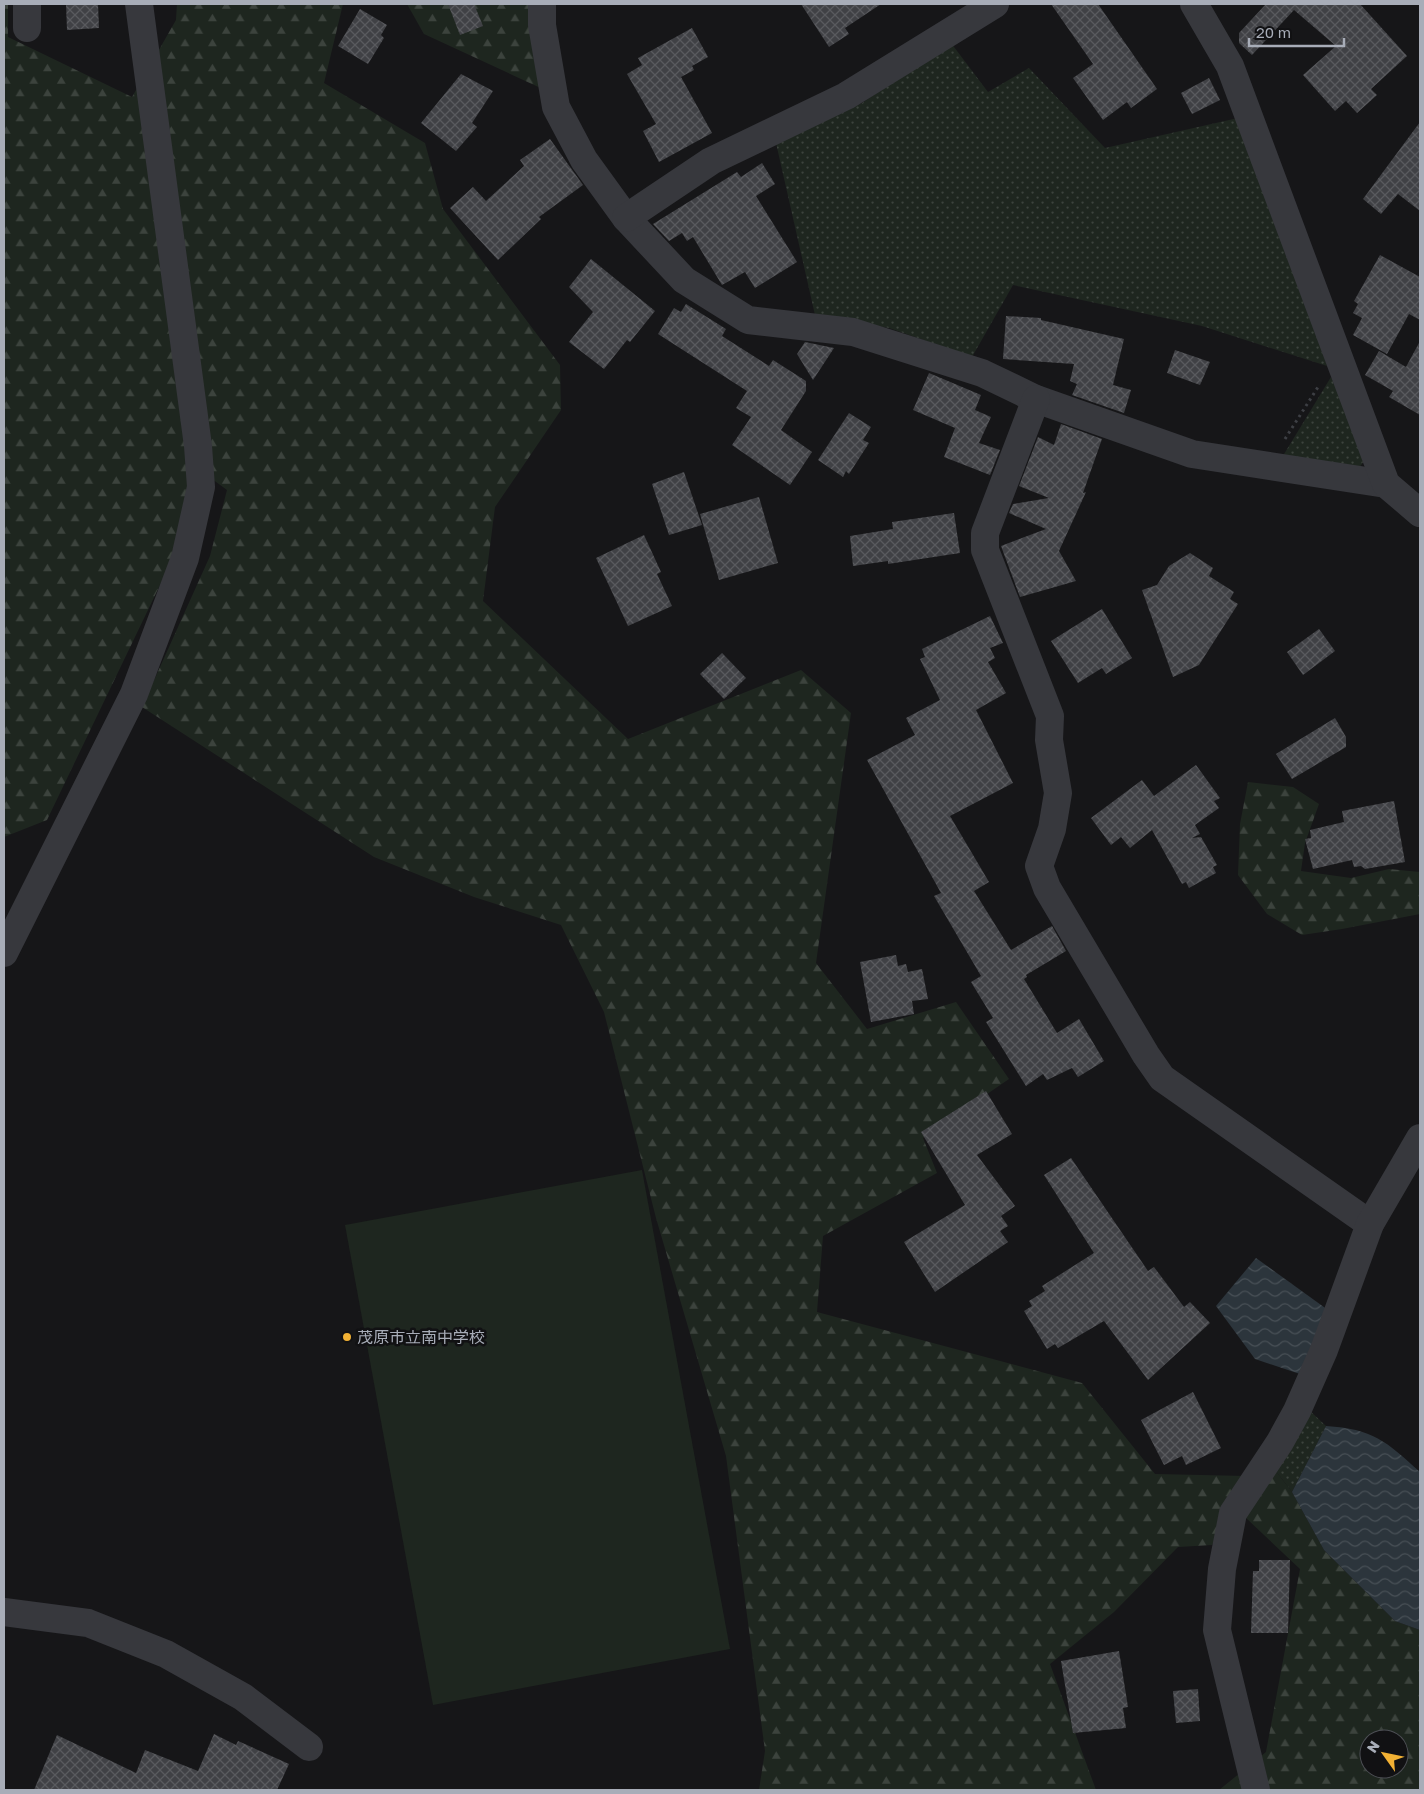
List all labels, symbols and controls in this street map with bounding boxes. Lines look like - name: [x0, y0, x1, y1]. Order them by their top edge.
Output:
- scale bar: [1249, 15, 1344, 47]
- text: 20 m: [1256, 23, 1291, 41]
- place label: 茂原市立南中学校: [357, 1327, 485, 1347]
- marker: 茂原市立南中学校: [341, 1331, 353, 1343]
- north arrow: [1359, 1729, 1409, 1779]
- text: N: [1363, 1738, 1383, 1756]

